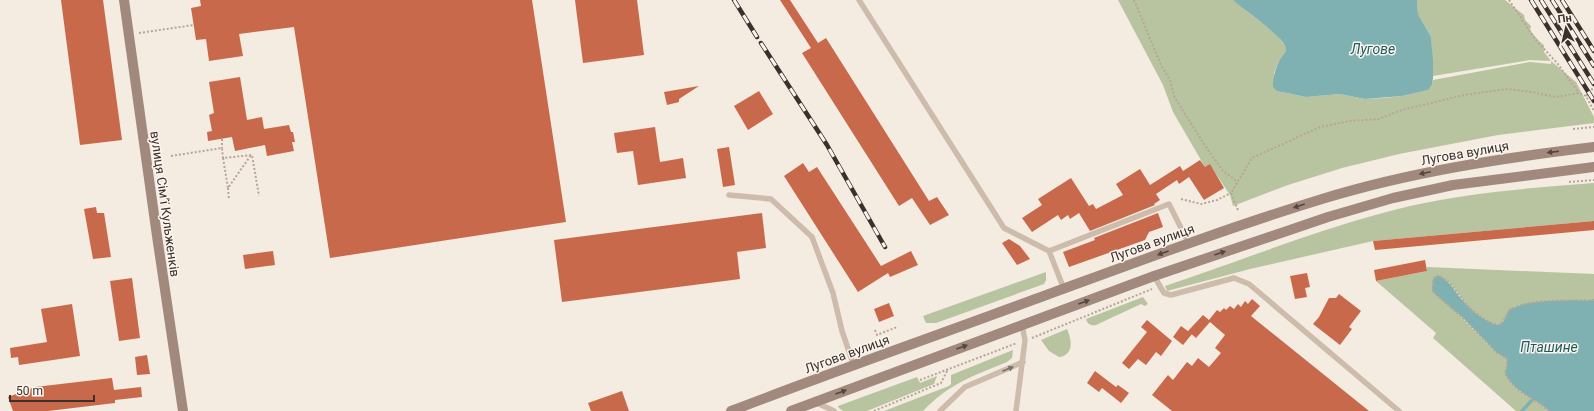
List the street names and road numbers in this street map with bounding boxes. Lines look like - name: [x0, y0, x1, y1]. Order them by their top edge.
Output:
- street label: вулиця Сімʼї Кульженків: [147, 130, 183, 278]
- street label: Лугова вулиця: [1420, 138, 1510, 168]
- street label: Лугова вулиця: [1108, 221, 1196, 265]
- street label: Лугова вулиця: [803, 332, 891, 376]

